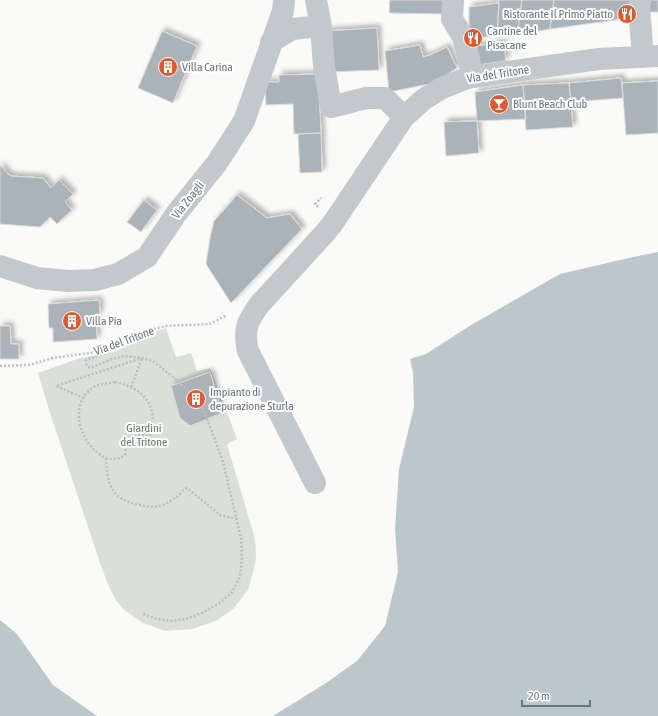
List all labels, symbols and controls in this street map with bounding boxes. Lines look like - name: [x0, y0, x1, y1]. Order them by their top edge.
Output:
- restaurant icon: Ristorante Il Primo Piatto: [616, 3, 638, 25]
- place label: Ristorante Il Primo Piatto: [503, 7, 613, 21]
- place label: Cantine del Pisacane: [487, 24, 538, 52]
- restaurant icon: Cantine del Pisacane: [462, 27, 484, 49]
- building icon: Villa Carina: [157, 56, 179, 78]
- place label: Villa Carina: [182, 60, 233, 74]
- street label: Via del Tritone: [466, 62, 530, 86]
- bar icon: Blunt Beach Club: [488, 93, 510, 115]
- place label: Blunt Beach Club: [513, 97, 588, 111]
- street label: Via Zoagli: [169, 179, 207, 221]
- building icon: Villa Pia: [61, 310, 83, 332]
- place label: Villa Pia: [86, 314, 122, 328]
- street label: Via del Tritone: [92, 324, 156, 358]
- place label: Impianto di depurazione Sturla: [210, 385, 294, 413]
- building icon: Impianto di depurazione Sturla: [185, 388, 207, 410]
- park label: Giardini del Tritone: [120, 421, 168, 449]
- scale bar: [522, 682, 590, 708]
- text: 20 m: [528, 689, 550, 703]

